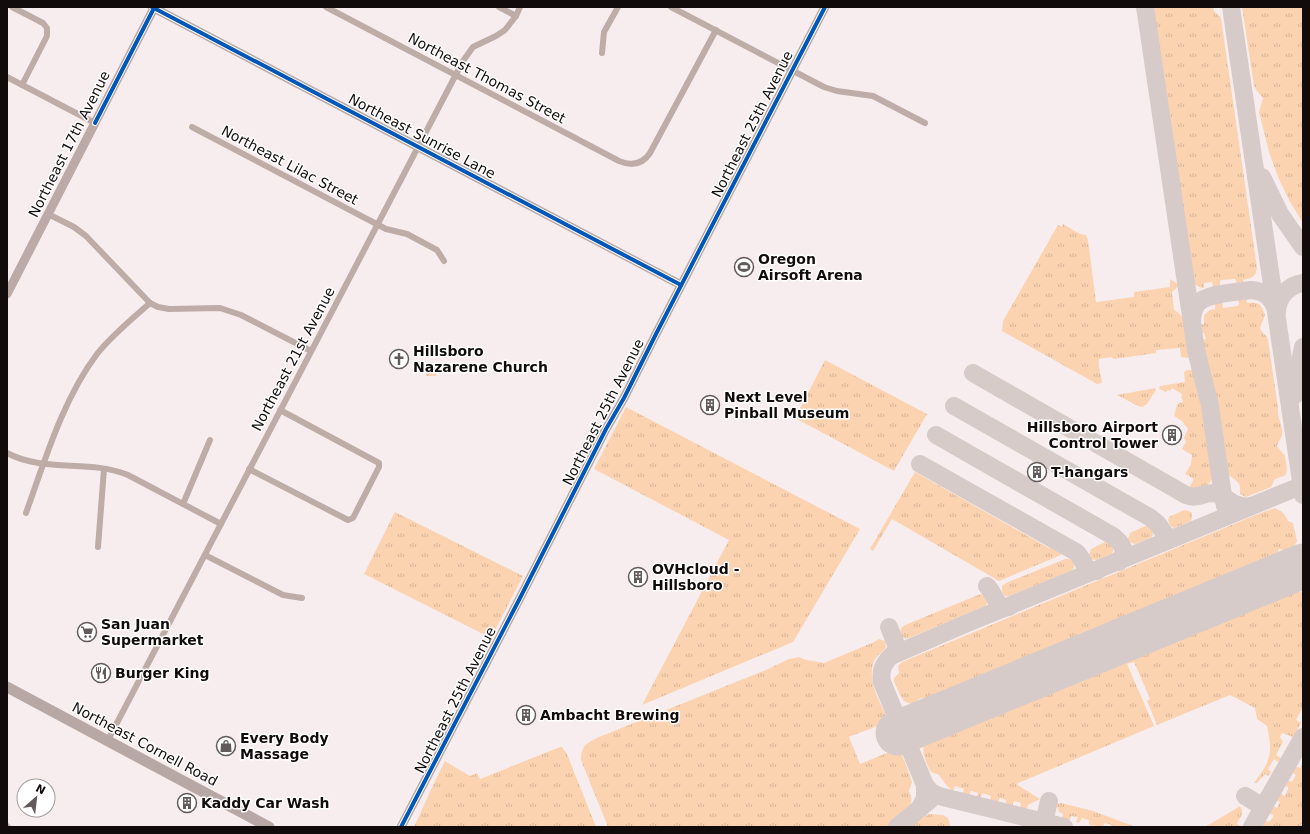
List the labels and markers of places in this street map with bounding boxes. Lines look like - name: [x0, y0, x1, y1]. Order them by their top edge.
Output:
- place label: Oregon Airsoft Arena: [758, 251, 863, 283]
- sports icon: Oregon Airsoft Arena: [733, 256, 755, 278]
- place label: Hillsboro Nazarene Church: [413, 343, 548, 375]
- church icon: Hillsboro Nazarene Church: [388, 348, 410, 370]
- place label: Next Level Pinball Museum: [724, 389, 849, 421]
- building icon: Next Level Pinball Museum: [699, 394, 721, 416]
- place label: Hillsboro Airport Control Tower: [1027, 419, 1158, 451]
- building icon: Hillsboro Airport Control Tower: [1161, 424, 1183, 446]
- building icon: T-hangars: [1026, 461, 1048, 483]
- place label: T-hangars: [1051, 464, 1128, 480]
- place label: OVHcloud - Hillsboro: [652, 561, 740, 593]
- building icon: OVHcloud - Hillsboro: [627, 566, 649, 588]
- place label: San Juan Supermarket: [101, 616, 204, 648]
- supermarket icon: San Juan Supermarket: [76, 621, 98, 643]
- restaurant icon: Burger King: [90, 662, 112, 684]
- place label: Burger King: [115, 665, 209, 681]
- building icon: Ambacht Brewing: [515, 704, 537, 726]
- place label: Ambacht Brewing: [540, 707, 680, 723]
- place label: Every Body Massage: [240, 730, 329, 762]
- shop icon: Every Body Massage: [215, 735, 237, 757]
- building icon: Kaddy Car Wash: [176, 792, 198, 814]
- place label: Kaddy Car Wash: [201, 795, 330, 811]

